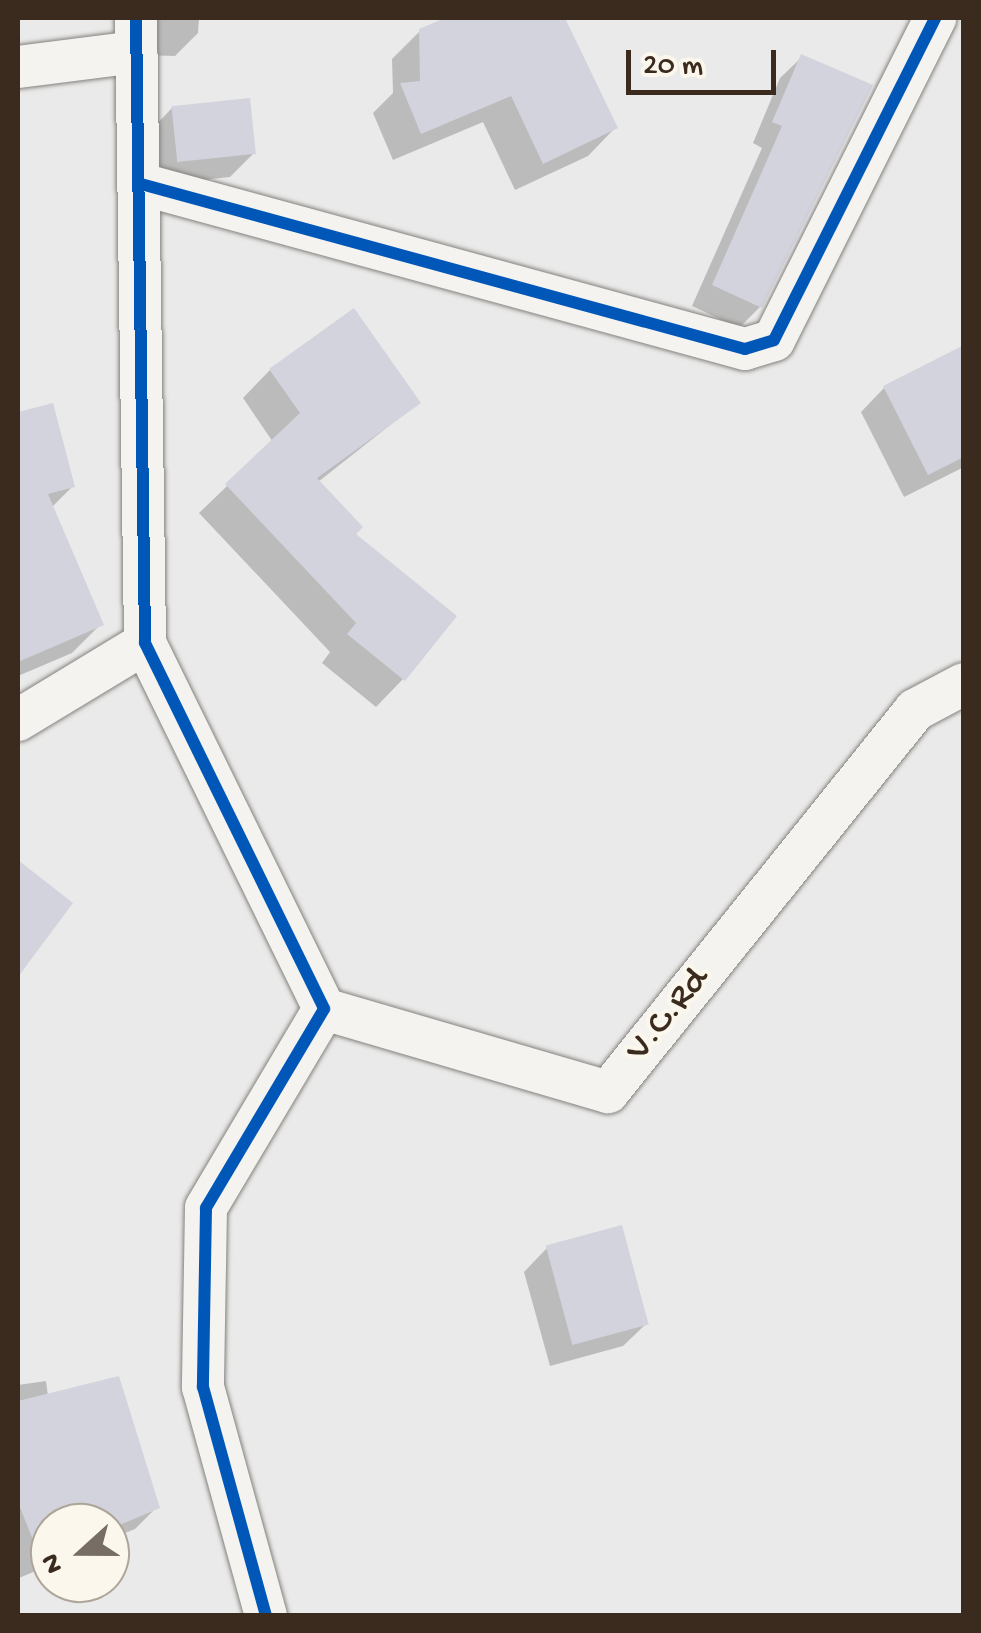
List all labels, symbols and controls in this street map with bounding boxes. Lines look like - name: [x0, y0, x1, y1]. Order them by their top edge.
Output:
- scale bar: [631, 30, 781, 92]
- text: 20 m: [643, 50, 703, 85]
- street label: V.C.Rd: [617, 960, 721, 1072]
- north arrow: [30, 1503, 130, 1603]
- text: N: [35, 1549, 72, 1578]

